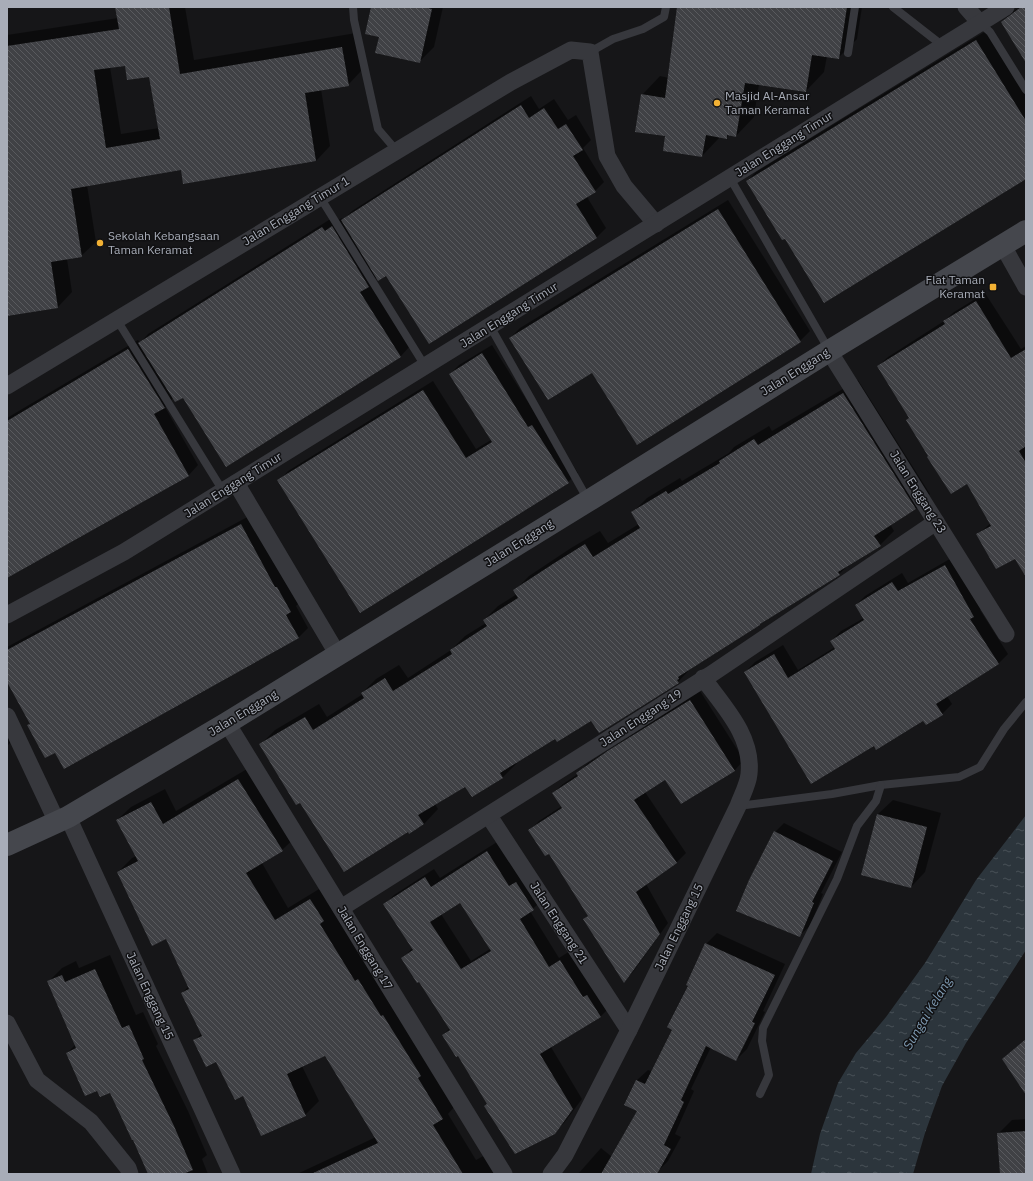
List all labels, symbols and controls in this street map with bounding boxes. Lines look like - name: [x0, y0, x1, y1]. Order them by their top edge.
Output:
- place label: Masjid Al-Ansar Taman Keramat: [725, 88, 810, 117]
- marker: Masjid Al-Ansar Taman Keramat: [712, 98, 722, 108]
- street label: Jalan Enggang Timur: [732, 107, 836, 180]
- street label: Jalan Enggang Timur 1: [239, 173, 352, 248]
- place label: Sekolah Kebangsaan Taman Keramat: [108, 228, 220, 257]
- marker: Sekolah Kebangsaan Taman Keramat: [95, 238, 105, 248]
- place label: Flat Taman Keramat: [925, 272, 985, 301]
- street label: Jalan Enggang Timur: [457, 278, 561, 351]
- marker: Flat Taman Keramat: [988, 282, 998, 292]
- street label: Jalan Enggang: [758, 344, 832, 399]
- street label: Jalan Enggang 23: [887, 447, 950, 536]
- street label: Jalan Enggang Timur: [181, 448, 285, 521]
- street label: Jalan Enggang: [482, 515, 556, 570]
- street label: Jalan Enggang 19: [597, 685, 685, 750]
- street label: Jalan Enggang: [205, 686, 281, 739]
- street label: Jalan Enggang 21: [527, 879, 592, 967]
- street label: Jalan Enggang 15: [651, 881, 706, 973]
- street label: Jalan Enggang 17: [335, 903, 396, 992]
- street label: Jalan Enggang 15: [124, 950, 177, 1042]
- water label: Sungai Kelang: [899, 973, 957, 1053]

